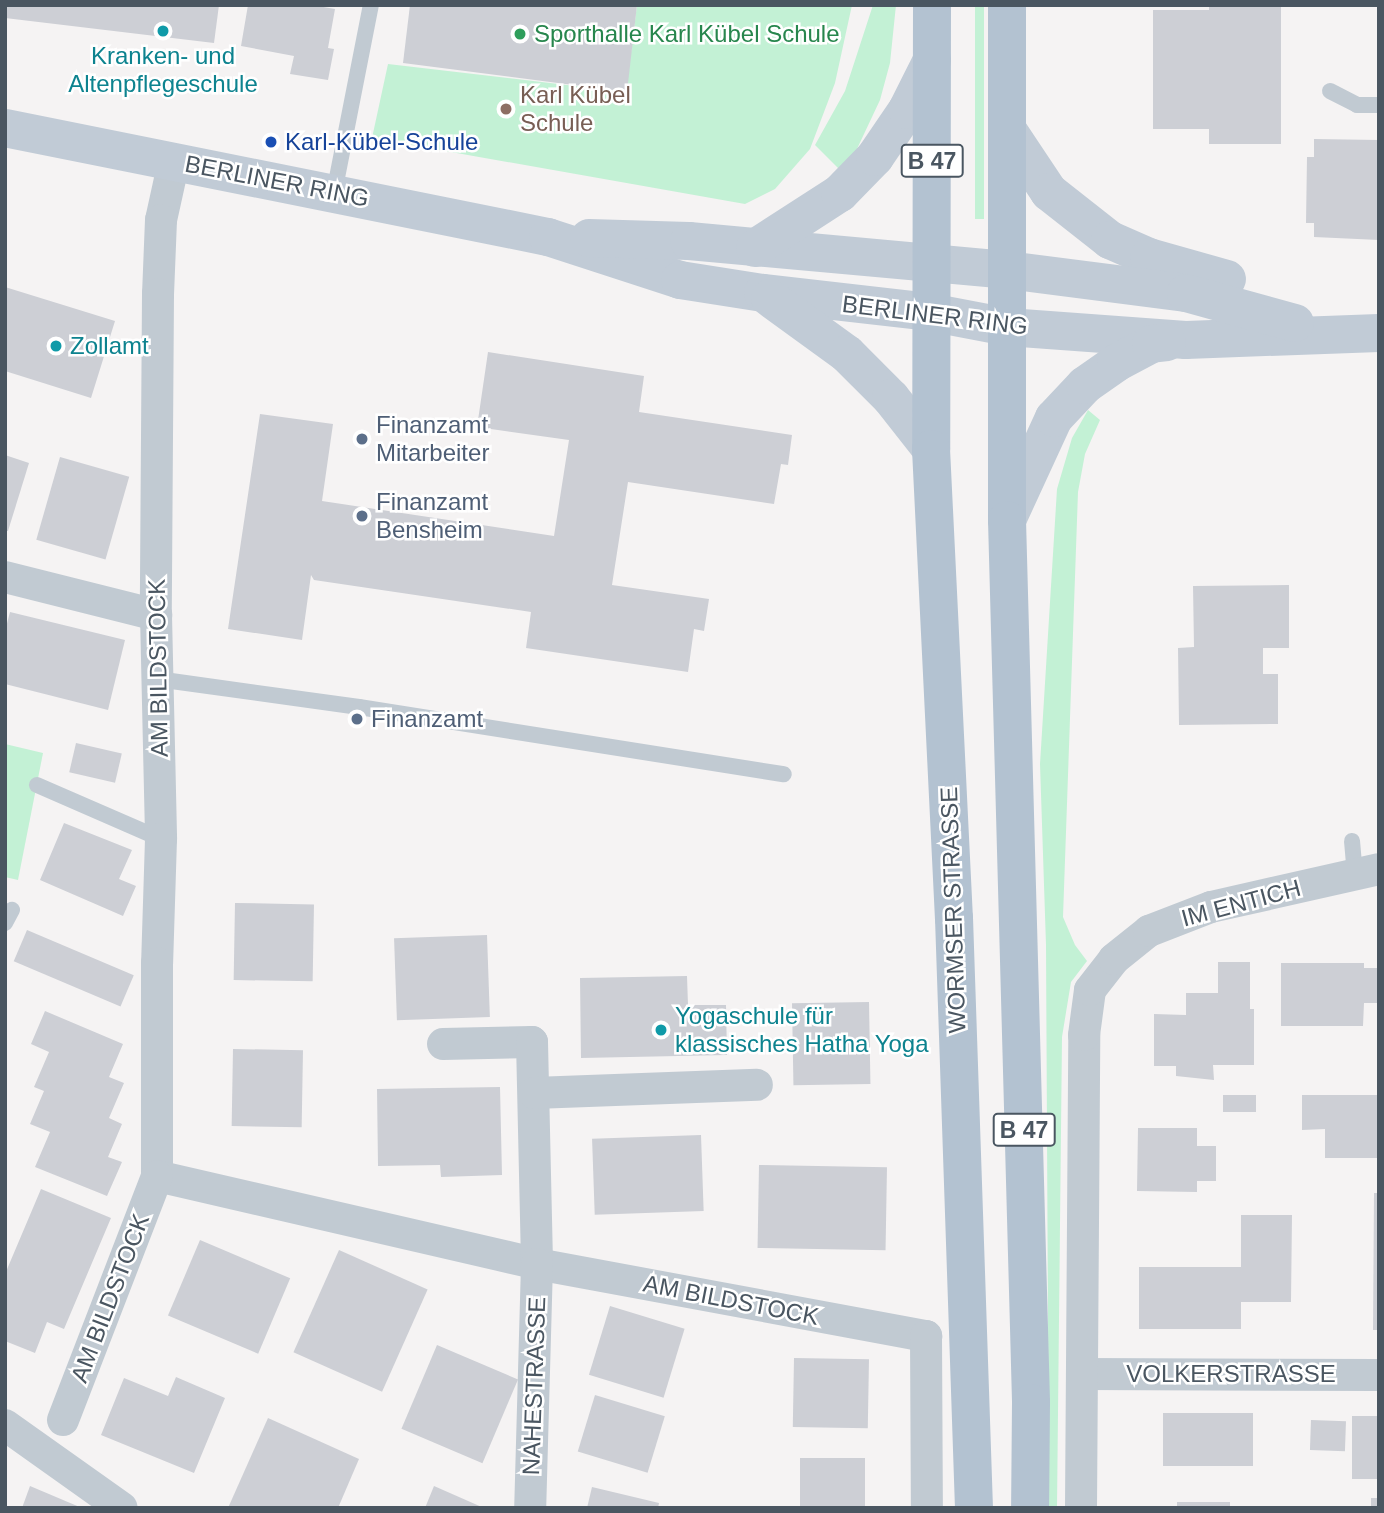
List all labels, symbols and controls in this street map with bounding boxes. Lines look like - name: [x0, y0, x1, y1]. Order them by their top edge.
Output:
- place label: Sporthalle Karl Kübel Schule: [534, 20, 840, 48]
- marker: Kranken- und Altenpflegeschule: [155, 23, 171, 39]
- marker: Sporthalle Karl Kübel Schule: [512, 26, 528, 42]
- place label: Kranken- und Altenpflegeschule: [68, 42, 258, 98]
- place label: Karl Kübel Schule: [520, 81, 631, 137]
- marker: Karl Kübel Schule: [498, 101, 514, 117]
- place label: Karl-Kübel-Schule: [285, 128, 478, 156]
- marker: Karl-Kübel-Schule: [263, 134, 279, 150]
- road number: B 47: [900, 142, 964, 180]
- street label: BERLINER RING: [183, 149, 371, 213]
- street label: BERLINER RING: [841, 289, 1029, 341]
- place label: Zollamt: [70, 332, 149, 360]
- marker: Zollamt: [48, 338, 64, 354]
- place label: Finanzamt Mitarbeiter: [376, 411, 489, 467]
- marker: Finanzamt Mitarbeiter: [354, 431, 370, 447]
- place label: Finanzamt Bensheim: [376, 488, 488, 544]
- marker: Finanzamt Bensheim: [354, 508, 370, 524]
- street label: AM BILDSTOCK: [142, 579, 174, 757]
- place label: Finanzamt: [371, 705, 483, 733]
- marker: Finanzamt: [349, 711, 365, 727]
- street label: WORMSER STRASSE: [934, 786, 972, 1034]
- street label: IM ENTICH: [1178, 873, 1304, 933]
- place label: Yogaschule für klassisches Hatha Yoga: [675, 1002, 929, 1058]
- marker: Yogaschule für klassisches Hatha Yoga: [653, 1022, 669, 1038]
- road number: B 47: [992, 1110, 1056, 1149]
- street label: AM BILDSTOCK: [65, 1210, 155, 1386]
- street label: AM BILDSTOCK: [641, 1269, 821, 1331]
- street label: NAHESTRASSE: [516, 1296, 552, 1476]
- street label: VOLKERSTRASSE: [1126, 1360, 1336, 1388]

